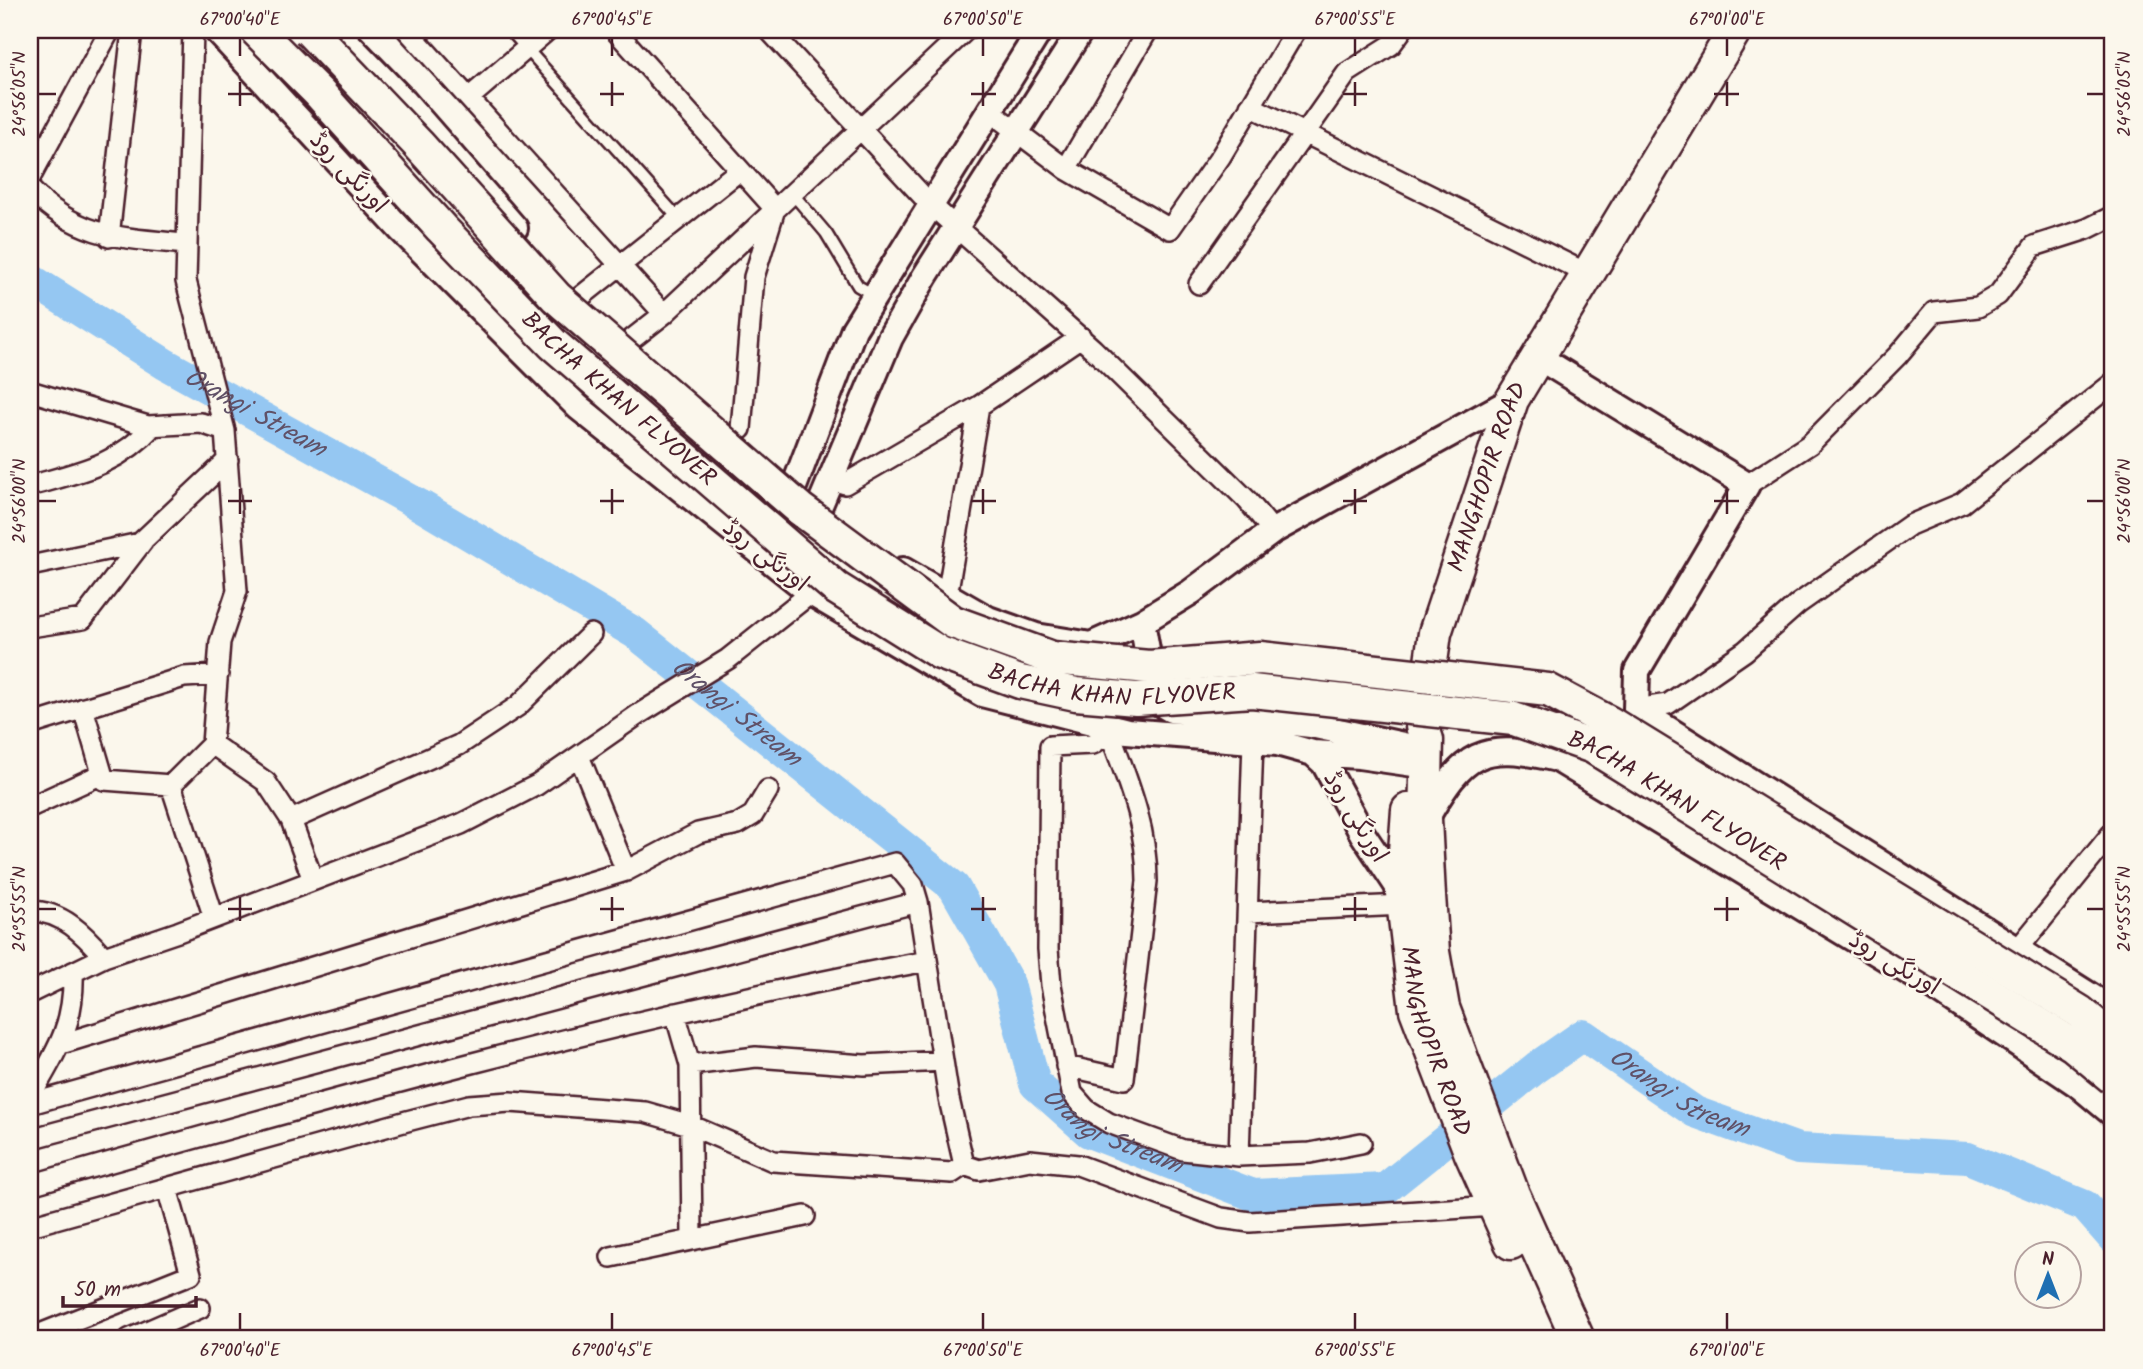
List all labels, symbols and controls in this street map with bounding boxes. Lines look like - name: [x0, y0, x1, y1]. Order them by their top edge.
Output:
- text: 67°00'40"E: [200, 6, 281, 35]
- text: 67°00'45"E: [571, 6, 653, 35]
- text: 67°00'50"E: [943, 6, 1024, 35]
- text: 67°00'55"E: [1315, 6, 1396, 35]
- text: 67°01'00"E: [1689, 6, 1766, 35]
- text: 24°56'05"N: [6, 51, 35, 137]
- text: 24°56'05"N: [2111, 51, 2140, 137]
- street label: اورنگی روڈ: [299, 123, 397, 223]
- street label: BACHA KHAN FLYOVER: [512, 302, 725, 496]
- water label: Orangi Stream: [176, 357, 335, 471]
- street label: MANGHOPIR ROAD: [1437, 374, 1538, 577]
- text: 24°56'00"N: [6, 459, 35, 543]
- text: 24°56'00"N: [2111, 459, 2140, 543]
- street label: اورنگی روڈ: [713, 509, 817, 603]
- water label: Orangi Stream: [661, 648, 812, 780]
- street label: BACHA KHAN FLYOVER: [982, 652, 1237, 719]
- street label: BACHA KHAN FLYOVER: [1562, 720, 1794, 882]
- street label: اورنگی روڈ: [1312, 764, 1398, 870]
- text: 24°55'55"N: [6, 866, 35, 952]
- text: 24°55'55"N: [2111, 866, 2140, 952]
- street label: اورنگی روڈ: [1841, 921, 1947, 1007]
- street label: MANGHOPIR ROAD: [1389, 944, 1482, 1142]
- water label: Orangi Stream: [1600, 1037, 1757, 1151]
- water label: Orangi Stream: [1031, 1078, 1191, 1188]
- north arrow: [2014, 1240, 2084, 1310]
- text: N: [2042, 1245, 2054, 1275]
- scale bar: [63, 1264, 196, 1308]
- text: 50 m: [74, 1274, 121, 1307]
- text: 67°00'40"E: [200, 1337, 281, 1366]
- text: 67°00'45"E: [571, 1337, 653, 1366]
- text: 67°00'50"E: [943, 1337, 1024, 1366]
- text: 67°00'55"E: [1315, 1337, 1396, 1366]
- text: 67°01'00"E: [1689, 1337, 1766, 1366]

